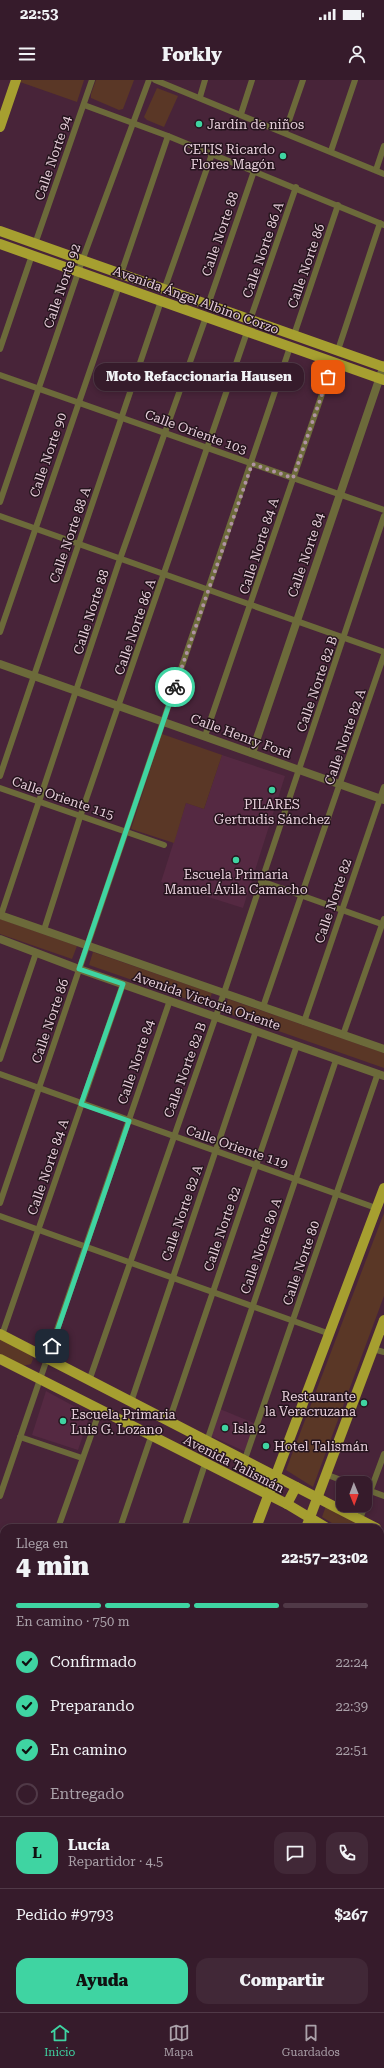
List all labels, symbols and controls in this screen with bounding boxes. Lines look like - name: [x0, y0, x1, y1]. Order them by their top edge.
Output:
- text: 22:53: [20, 5, 58, 23]
- icon: menu: [16, 43, 38, 65]
- icon: person: [346, 43, 368, 65]
- text: Forkly: [162, 44, 222, 65]
- street label: Calle Norte 94: [32, 113, 75, 202]
- place label: Jardín de niños: [207, 117, 304, 132]
- marker: Jardín de niños: [194, 119, 204, 129]
- place label: CETIS Ricardo Flores Magón: [183, 142, 276, 172]
- marker: CETIS Ricardo Flores Magón: [278, 151, 288, 161]
- street label: Calle Norte 88: [199, 190, 241, 278]
- street label: Calle Norte 86 A: [240, 200, 286, 300]
- street label: Calle Norte 86: [285, 222, 327, 310]
- street label: Calle Norte 92: [41, 242, 83, 330]
- street label: Avenida Ángel Albino Corzo: [111, 262, 281, 337]
- pin: [311, 360, 345, 394]
- callout: Moto Refaccionaria Hausen: [94, 363, 304, 391]
- icon: bag: [317, 366, 339, 388]
- text: Moto Refaccionaria Hausen: [106, 369, 292, 384]
- street label: Calle Oriente 103: [143, 407, 249, 457]
- street label: Calle Norte 90: [27, 411, 69, 499]
- street label: Calle Norte 88 A: [47, 485, 93, 585]
- street label: Calle Norte 84 A: [236, 496, 282, 596]
- street label: Calle Norte 84: [285, 510, 328, 599]
- street label: Calle Norte 88: [70, 568, 112, 656]
- street label: Calle Norte 86 A: [112, 577, 158, 677]
- street label: Calle Norte 82 B: [294, 634, 341, 734]
- courier: [155, 667, 195, 707]
- icon: bike: [164, 676, 186, 698]
- street label: Calle Norte 82 A: [322, 687, 368, 787]
- street label: Calle Henry Ford: [188, 711, 294, 761]
- street label: Calle Oriente 115: [10, 773, 116, 823]
- marker: PILARES Gertrudis Sánchez: [267, 785, 277, 795]
- place label: PILARES Gertrudis Sánchez: [214, 797, 330, 827]
- marker: Escuela Primaria Manuel Ávila Camacho: [231, 855, 241, 865]
- street label: Calle Norte 82: [312, 857, 354, 945]
- place label: Escuela Primaria Manuel Ávila Camacho: [164, 867, 308, 897]
- street label: Avenida Victoria Oriente: [132, 969, 282, 1033]
- street label: Calle Norte 86: [29, 977, 71, 1065]
- street label: Calle Norte 84: [115, 1017, 158, 1106]
- street label: Calle Norte 82 B: [161, 1020, 209, 1120]
- street label: Calle Norte 84 A: [25, 1117, 71, 1217]
- street label: Calle Oriente 119: [184, 1122, 290, 1172]
- street label: Calle Norte 82 A: [159, 1163, 205, 1263]
- street label: Calle Norte 82: [201, 1185, 243, 1273]
- street label: Calle Norte 80 A: [238, 1196, 284, 1296]
- street label: Calle Norte 80: [280, 1219, 322, 1307]
- pin: [35, 1329, 69, 1363]
- icon: home: [41, 1335, 63, 1357]
- place label: Restaurante la Veracruzana: [265, 1389, 356, 1419]
- marker: Restaurante la Veracruzana: [359, 1398, 369, 1408]
- place label: Escuela Primaria Luis G. Lozano: [71, 1407, 176, 1437]
- marker: Escuela Primaria Luis G. Lozano: [58, 1416, 68, 1426]
- place label: Isla 2: [233, 1421, 266, 1436]
- marker: Isla 2: [220, 1423, 230, 1433]
- street label: Avenida Talismán: [181, 1432, 287, 1496]
- place label: Hotel Talismán: [274, 1439, 369, 1454]
- marker: Hotel Talismán: [261, 1441, 271, 1451]
- north arrow: [336, 1476, 372, 1512]
- map controls: [336, 1476, 372, 1512]
- text: Llega en: [16, 1536, 68, 1551]
- text: 22:57–23:02: [282, 1549, 368, 1567]
- text: 4 min: [16, 1551, 89, 1581]
- text: En camino · 750 m: [16, 1614, 130, 1629]
- icon: check: [16, 1651, 38, 1673]
- text: Confirmado: [50, 1653, 137, 1671]
- text: 22:24: [336, 1655, 368, 1670]
- icon: check: [16, 1695, 38, 1717]
- text: Preparando: [50, 1697, 134, 1715]
- text: 22:39: [336, 1699, 368, 1714]
- icon: check: [16, 1739, 38, 1761]
- text: En camino: [50, 1741, 127, 1759]
- text: 22:51: [336, 1743, 368, 1758]
- text: Entregado: [50, 1785, 124, 1803]
- button: chat: [274, 1832, 316, 1874]
- button: phone: [326, 1832, 368, 1874]
- text: Lucía: [68, 1836, 110, 1854]
- text: L: [32, 1844, 42, 1862]
- text: Repartidor · 4.5: [68, 1854, 163, 1869]
- text: Pedido #9793: [16, 1906, 114, 1924]
- text: $267: [334, 1906, 368, 1924]
- button: Ayuda: [16, 1958, 188, 2004]
- button: Compartir: [196, 1958, 368, 2004]
- tab: Inicio: [44, 2022, 75, 2059]
- tab: Mapa: [164, 2022, 193, 2059]
- tab: Guardados: [282, 2022, 340, 2059]

